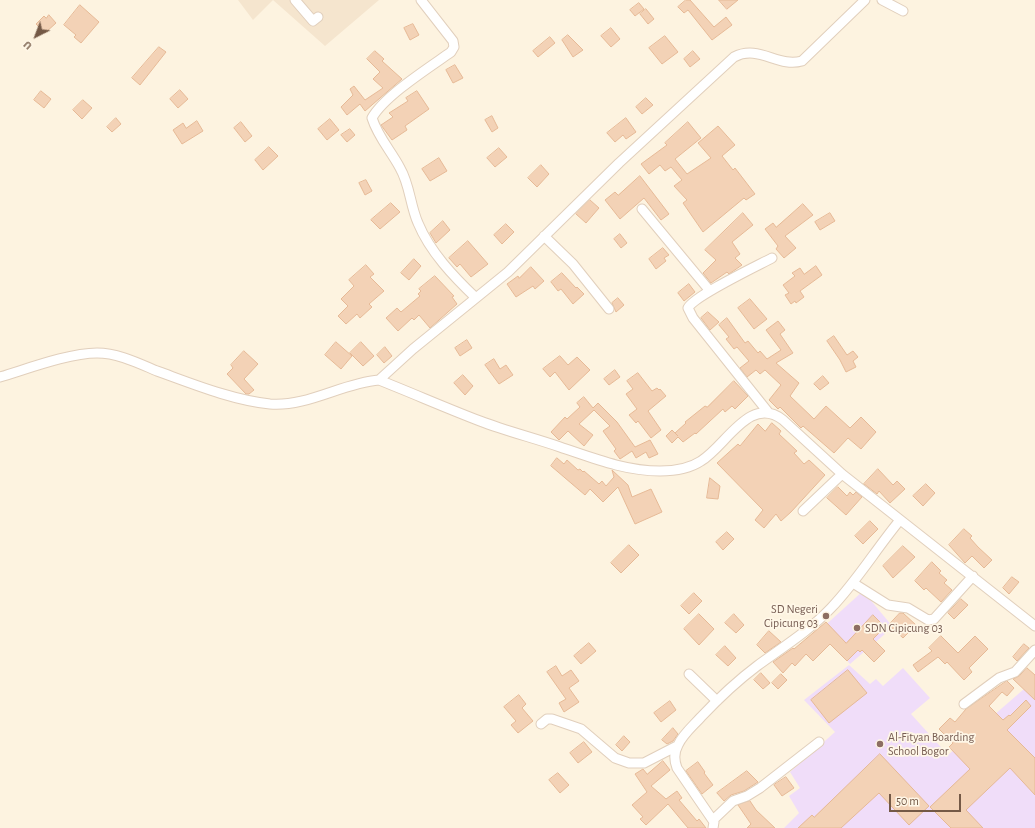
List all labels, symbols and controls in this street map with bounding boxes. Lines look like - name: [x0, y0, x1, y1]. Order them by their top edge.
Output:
- north arrow: [16, 16, 56, 56]
- text: U: [21, 39, 34, 52]
- place label: SD Negeri Cipicung 03: [764, 602, 818, 630]
- marker: SD Negeri Cipicung 03: [821, 611, 831, 621]
- place label: SDN Cipicung 03: [865, 621, 943, 635]
- marker: SDN Cipicung 03: [852, 623, 862, 633]
- place label: Al-Fityan Boarding School Bogor: [888, 730, 974, 758]
- marker: Al-Fityan Boarding School Bogor: [875, 739, 885, 749]
- scale bar: [891, 786, 963, 812]
- text: 50 m: [896, 795, 919, 807]

